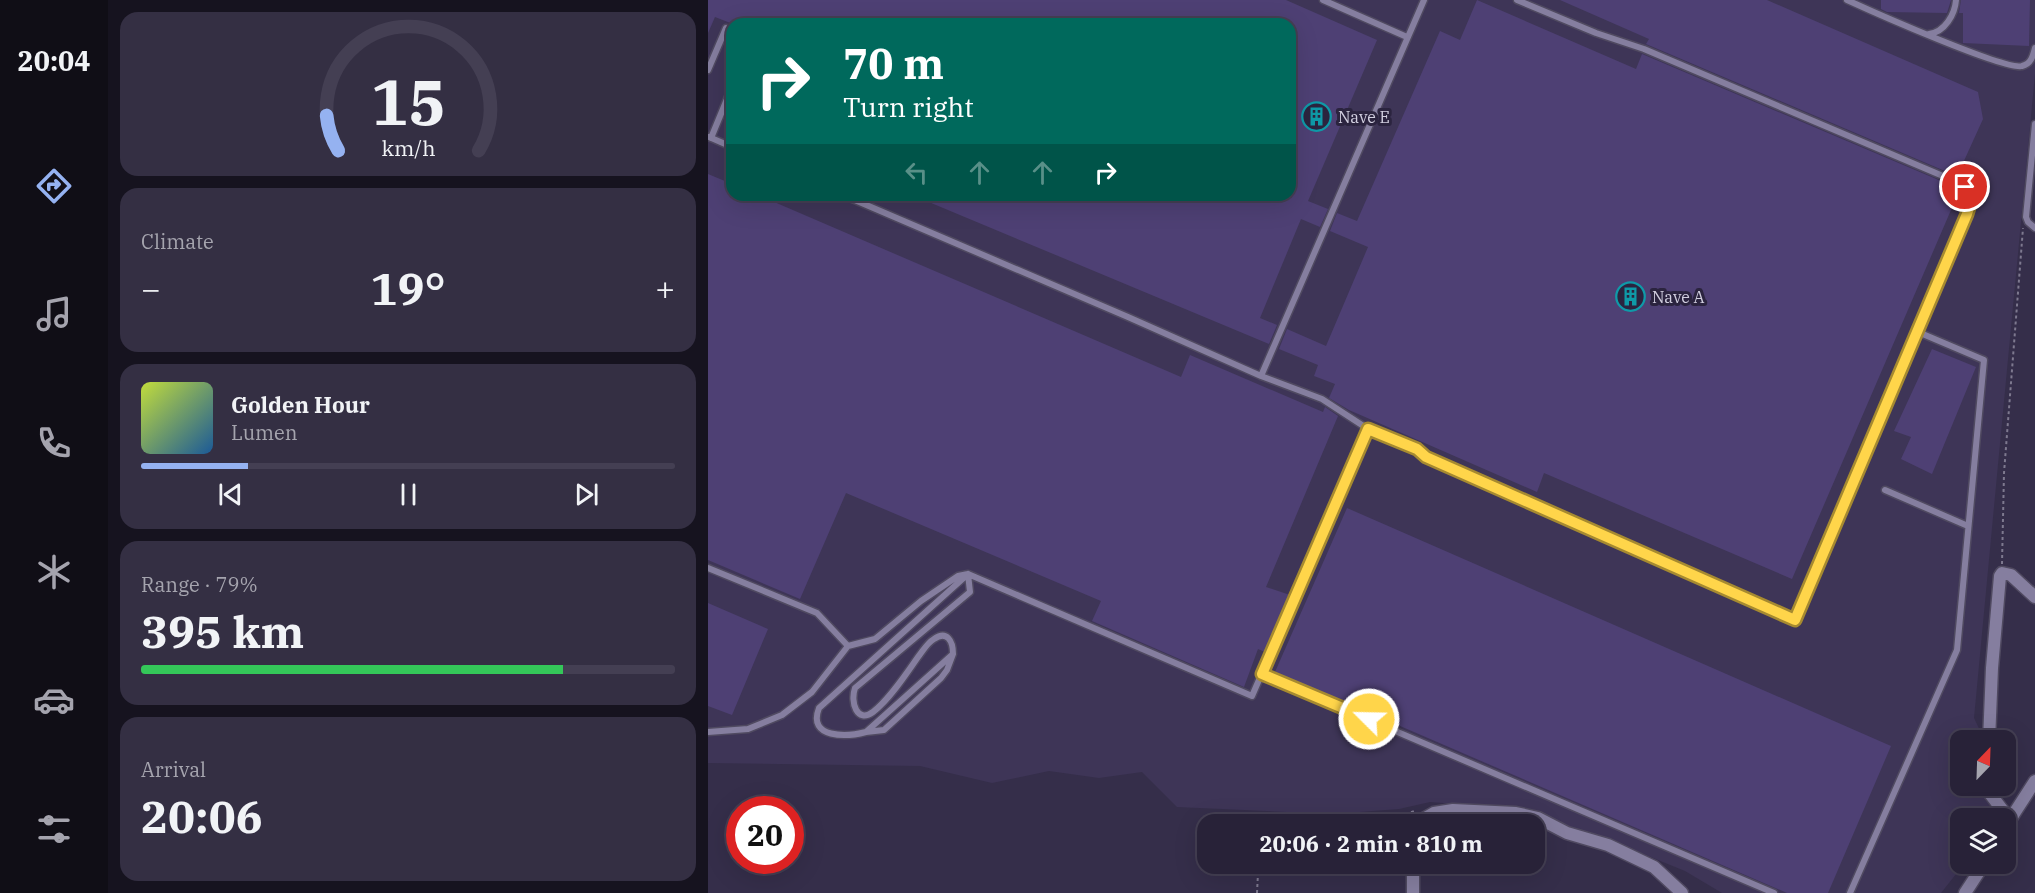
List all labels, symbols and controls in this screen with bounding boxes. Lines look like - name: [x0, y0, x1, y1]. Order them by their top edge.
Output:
- text: 70 m: [843, 36, 944, 91]
- icon: right: [744, 42, 822, 120]
- text: 20:04: [18, 43, 90, 78]
- text: 15: [371, 61, 445, 142]
- text: Turn right: [843, 89, 974, 124]
- building icon: Nave E: [1301, 101, 1333, 133]
- place label: Nave E: [1338, 107, 1390, 127]
- text: km/h: [381, 134, 435, 162]
- icon: left: [900, 156, 933, 189]
- icon: ahead: [963, 156, 996, 189]
- icon: ahead: [1026, 156, 1059, 189]
- icon: right: [1089, 156, 1122, 189]
- pin: [1939, 161, 1990, 212]
- icon: directions: [33, 165, 75, 207]
- icon: arrive: [1948, 170, 1981, 203]
- text: Climate: [141, 228, 214, 255]
- text: 19°: [370, 259, 446, 317]
- text: −: [141, 267, 161, 310]
- text: +: [655, 267, 675, 310]
- building icon: Nave A: [1615, 281, 1647, 313]
- place label: Nave A: [1652, 287, 1705, 307]
- icon: music: [33, 293, 75, 335]
- text: Golden Hour: [231, 390, 370, 419]
- text: Lumen: [231, 419, 298, 446]
- icon: phone: [33, 422, 75, 464]
- icon: previous: [214, 478, 247, 511]
- icon: pause: [392, 478, 425, 511]
- icon: next: [570, 478, 603, 511]
- icon: climate: [33, 551, 75, 593]
- text: Range · 79%: [141, 571, 258, 598]
- text: 395 km: [141, 602, 304, 660]
- icon: car: [33, 679, 75, 721]
- position arrow: [1337, 687, 1401, 751]
- north arrow: [1950, 730, 2016, 796]
- map controls: [1950, 730, 2016, 874]
- text: Arrival: [141, 756, 206, 783]
- text: 20:06: [141, 787, 263, 845]
- speed limit sign: 20: [726, 796, 804, 874]
- icon: filters: [33, 808, 75, 850]
- button: layers: [1950, 808, 2016, 874]
- text: 20:06 · 2 min · 810 m: [1259, 829, 1483, 858]

